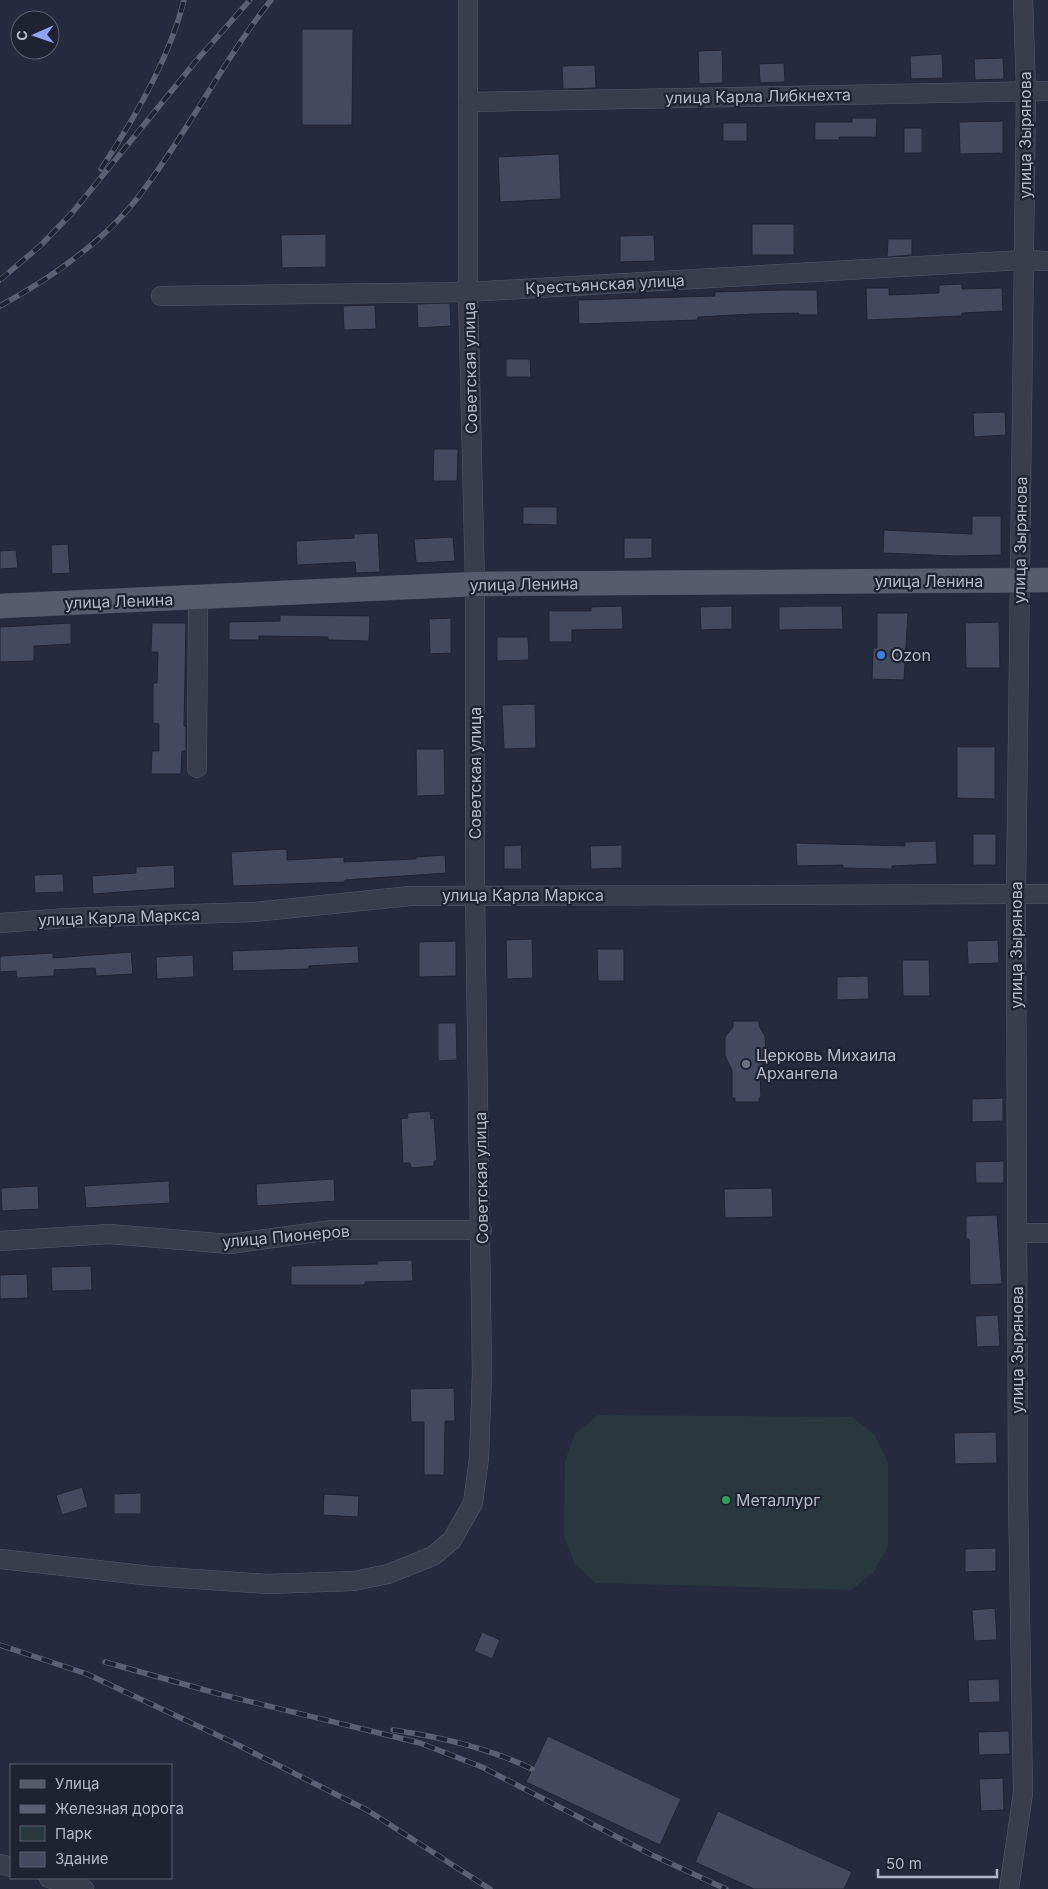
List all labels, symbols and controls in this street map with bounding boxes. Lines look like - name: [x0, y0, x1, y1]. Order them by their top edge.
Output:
- north arrow: [10, 10, 60, 60]
- text: С: [13, 30, 30, 41]
- street label: улица Зырянова: [1015, 71, 1035, 199]
- street label: улица Карла Либкнехта: [665, 84, 851, 108]
- street label: Крестьянская улица: [525, 270, 685, 298]
- street label: Советская улица: [459, 302, 481, 434]
- street label: улица Зырянова: [1009, 476, 1031, 604]
- street label: улица Ленина: [875, 571, 983, 591]
- street label: улица Ленина: [470, 573, 578, 595]
- street label: улица Ленина: [64, 589, 174, 613]
- place label: Ozon: [891, 645, 931, 665]
- marker: Ozon: [875, 649, 887, 661]
- street label: Советская улица: [465, 707, 485, 839]
- street label: улица Зырянова: [1006, 881, 1026, 1009]
- street label: улица Карла Маркса: [442, 885, 604, 905]
- street label: улица Карла Маркса: [38, 904, 200, 930]
- place label: Церковь Михаила Архангела: [756, 1045, 896, 1083]
- marker: Церковь Михаила Архангела: [740, 1058, 752, 1070]
- street label: Советская улица: [470, 1112, 492, 1244]
- street label: улица Пионеров: [221, 1220, 351, 1252]
- street label: улица Зырянова: [1007, 1286, 1027, 1414]
- place label: Металлург: [736, 1490, 820, 1510]
- marker: Металлург: [720, 1494, 732, 1506]
- legend: [10, 1764, 172, 1879]
- text: Улица: [55, 1774, 99, 1793]
- text: Железная дорога: [55, 1799, 184, 1818]
- text: Парк: [55, 1824, 92, 1843]
- scale bar: [878, 1846, 997, 1878]
- text: Здание: [55, 1849, 109, 1868]
- text: 50 m: [886, 1854, 922, 1873]

